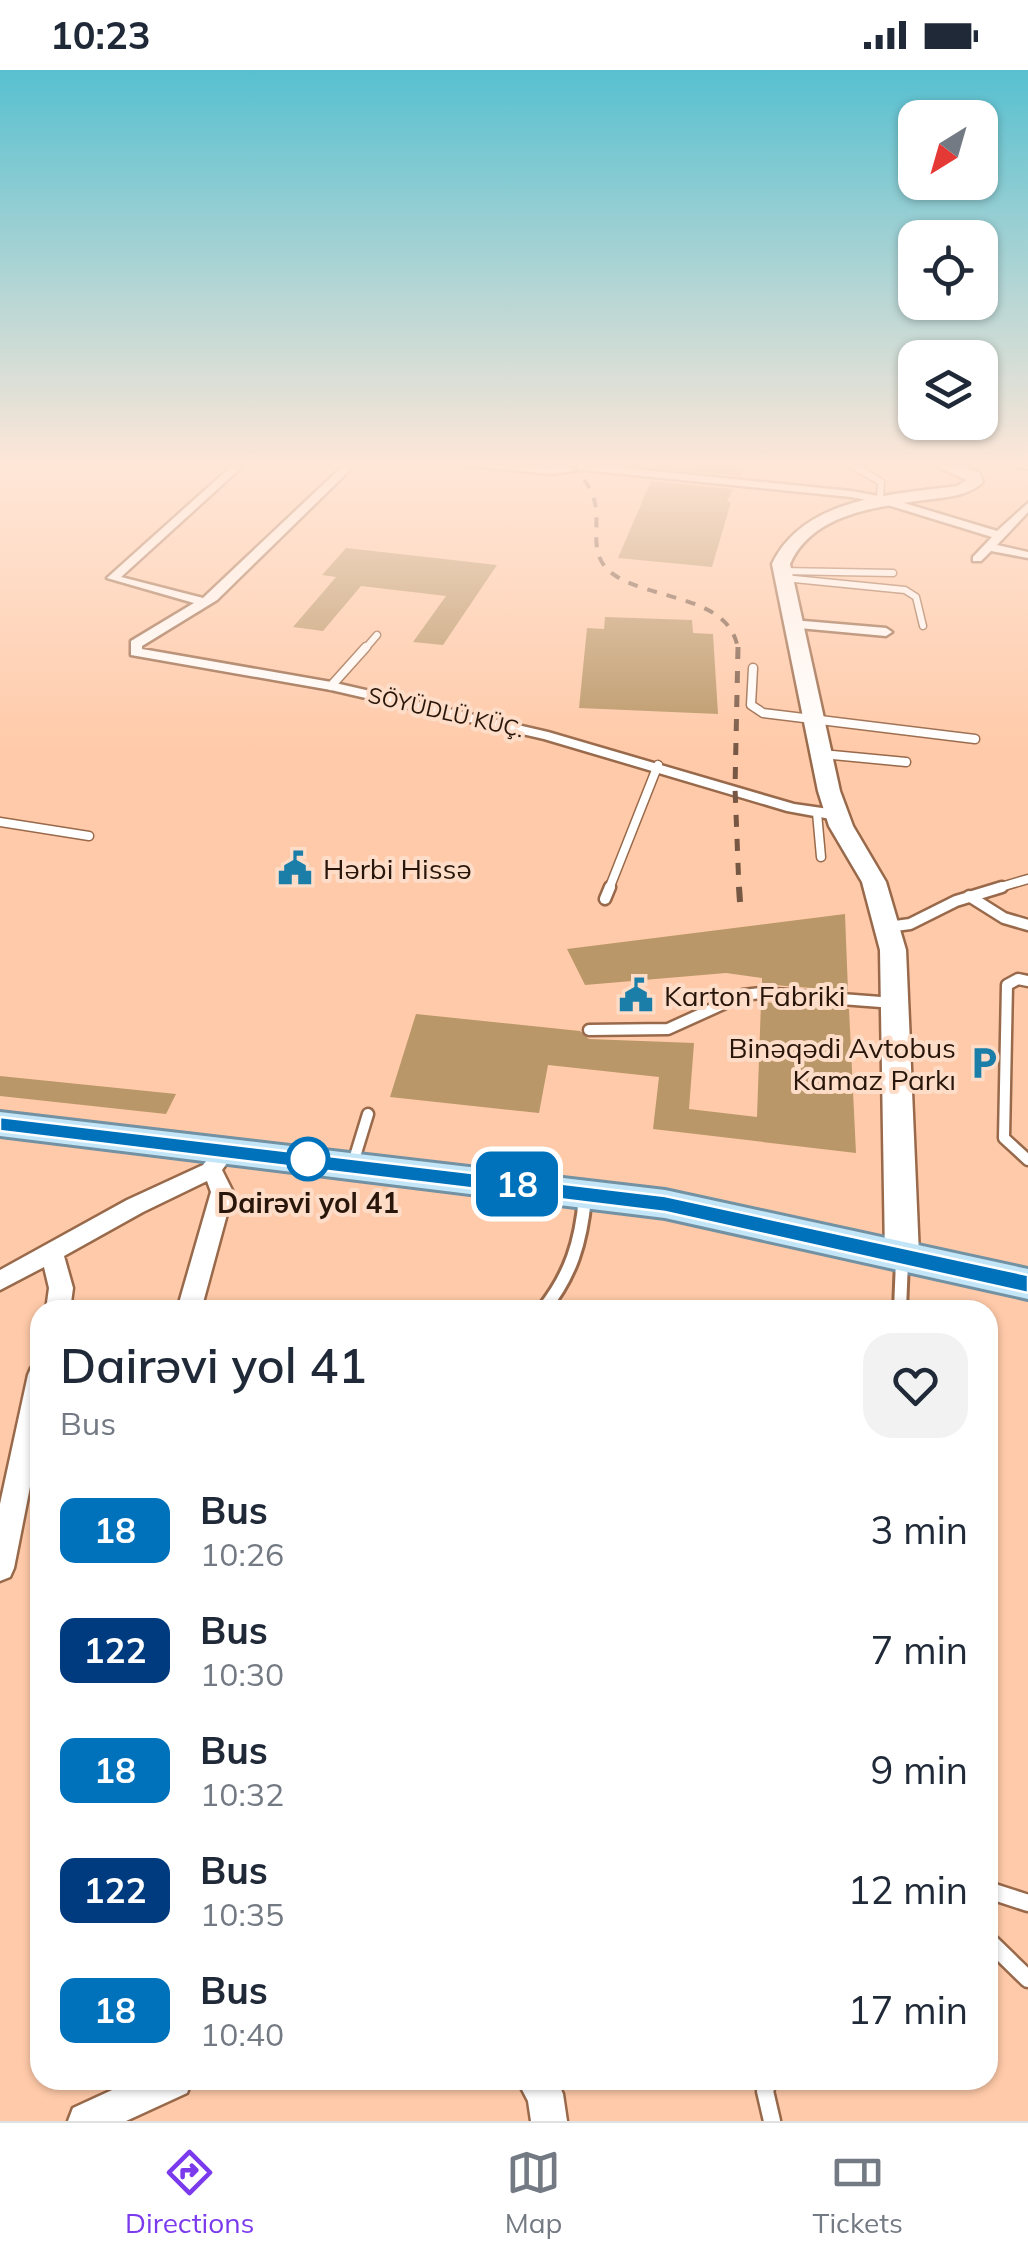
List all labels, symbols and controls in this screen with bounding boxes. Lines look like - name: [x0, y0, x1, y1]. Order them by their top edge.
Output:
- text: 10:23: [50, 11, 151, 59]
- north arrow: [898, 100, 998, 200]
- map controls: [898, 100, 998, 440]
- button: locate: [898, 220, 998, 320]
- button: layers: [898, 340, 998, 440]
- street label: SÖYÜDLÜ KÜÇ.: [365, 680, 527, 744]
- public building icon: Hərbi Hissə: [276, 849, 314, 887]
- place label: Hərbi Hissə: [323, 851, 472, 886]
- public building icon: Karton Fabriki: [617, 976, 655, 1014]
- place label: Karton Fabriki: [664, 978, 846, 1013]
- place label: Binəqədi Avtobus Kamaz Parkı: [728, 1030, 956, 1097]
- parking icon: Binəqədi Avtobus Kamaz Parkı: [965, 1044, 1003, 1082]
- marker: Dairəvi yol 41: [287, 1138, 329, 1180]
- line badge: 18: [472, 1152, 562, 1216]
- text: 18: [496, 1162, 538, 1206]
- place label: Dairəvi yol 41: [217, 1185, 399, 1220]
- button: heart: [863, 1333, 968, 1438]
- text: Dairəvi yol 41: [60, 1335, 367, 1395]
- text: Bus: [60, 1403, 116, 1443]
- text: Bus: [200, 1486, 268, 1534]
- text: 3 min: [871, 1506, 968, 1554]
- text: 18: [94, 1508, 136, 1552]
- text: 10:26: [200, 1534, 284, 1574]
- text: Bus: [200, 1606, 268, 1654]
- text: 7 min: [871, 1626, 968, 1674]
- text: 122: [83, 1628, 147, 1672]
- text: 10:30: [200, 1654, 284, 1694]
- text: Bus: [200, 1726, 268, 1774]
- text: 9 min: [871, 1746, 968, 1794]
- text: 18: [94, 1748, 136, 1792]
- text: 10:32: [200, 1774, 284, 1814]
- text: Bus: [200, 1846, 268, 1894]
- text: 12 min: [848, 1866, 968, 1914]
- text: 122: [83, 1868, 147, 1912]
- text: 10:35: [200, 1894, 284, 1934]
- text: Bus: [200, 1966, 268, 2014]
- text: 17 min: [848, 1986, 968, 2034]
- text: 18: [94, 1988, 136, 2032]
- text: 10:40: [200, 2014, 284, 2054]
- tab: Directions: [125, 2145, 255, 2240]
- tab: Map: [505, 2145, 562, 2240]
- tab: Tickets: [812, 2145, 903, 2240]

